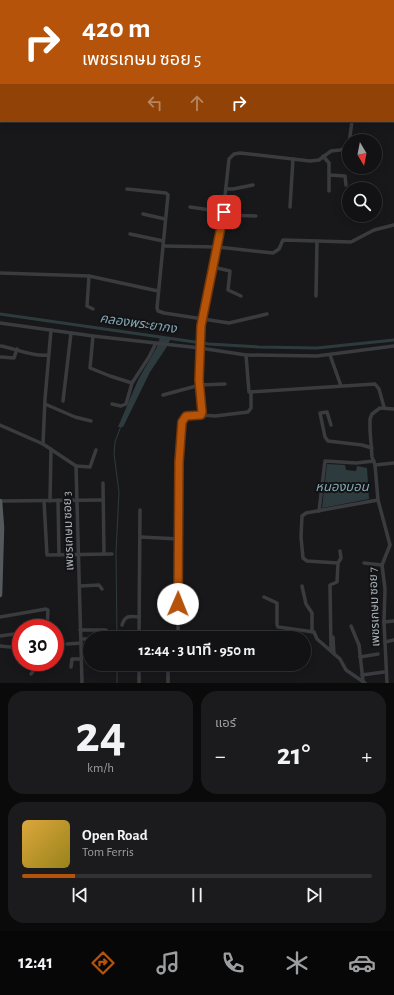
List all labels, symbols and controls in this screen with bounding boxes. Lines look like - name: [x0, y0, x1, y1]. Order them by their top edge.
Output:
- text: 420 m: [82, 15, 151, 43]
- icon: right: [16, 16, 68, 68]
- text: เพชรเกษม ซอย 5: [82, 51, 201, 69]
- icon: left: [144, 92, 166, 114]
- icon: ahead: [186, 92, 208, 114]
- icon: right: [228, 92, 250, 114]
- north arrow: [342, 134, 382, 174]
- map controls: [342, 134, 382, 222]
- button: search: [342, 182, 382, 222]
- pin: [207, 195, 241, 229]
- icon: arrive: [213, 201, 235, 223]
- water label: คลองพระยากง: [99, 312, 178, 336]
- water label: หนองบอน: [315, 481, 370, 494]
- street label: เพชรเกษม ซอย 3: [61, 491, 75, 571]
- street label: เพชรเกษม ซอย 7: [367, 567, 381, 647]
- position arrow: [157, 583, 199, 625]
- speed limit sign: 30: [12, 619, 64, 671]
- text: 12:44 · 3 นาที · 950 m: [139, 643, 255, 658]
- text: 24: [75, 709, 126, 761]
- text: แอร์: [215, 717, 236, 730]
- text: 21°: [277, 740, 310, 770]
- text: −: [215, 745, 226, 767]
- text: +: [361, 745, 372, 767]
- text: km/h: [87, 762, 114, 775]
- text: Open Road: [82, 828, 148, 843]
- text: Tom Ferris: [82, 846, 134, 859]
- icon: previous: [69, 884, 91, 906]
- icon: pause: [186, 884, 208, 906]
- icon: next: [303, 884, 325, 906]
- icon: directions: [89, 949, 117, 977]
- icon: music: [154, 949, 182, 977]
- icon: phone: [219, 949, 247, 977]
- icon: climate: [283, 949, 311, 977]
- icon: car: [348, 949, 376, 977]
- text: 12:41: [18, 954, 53, 972]

